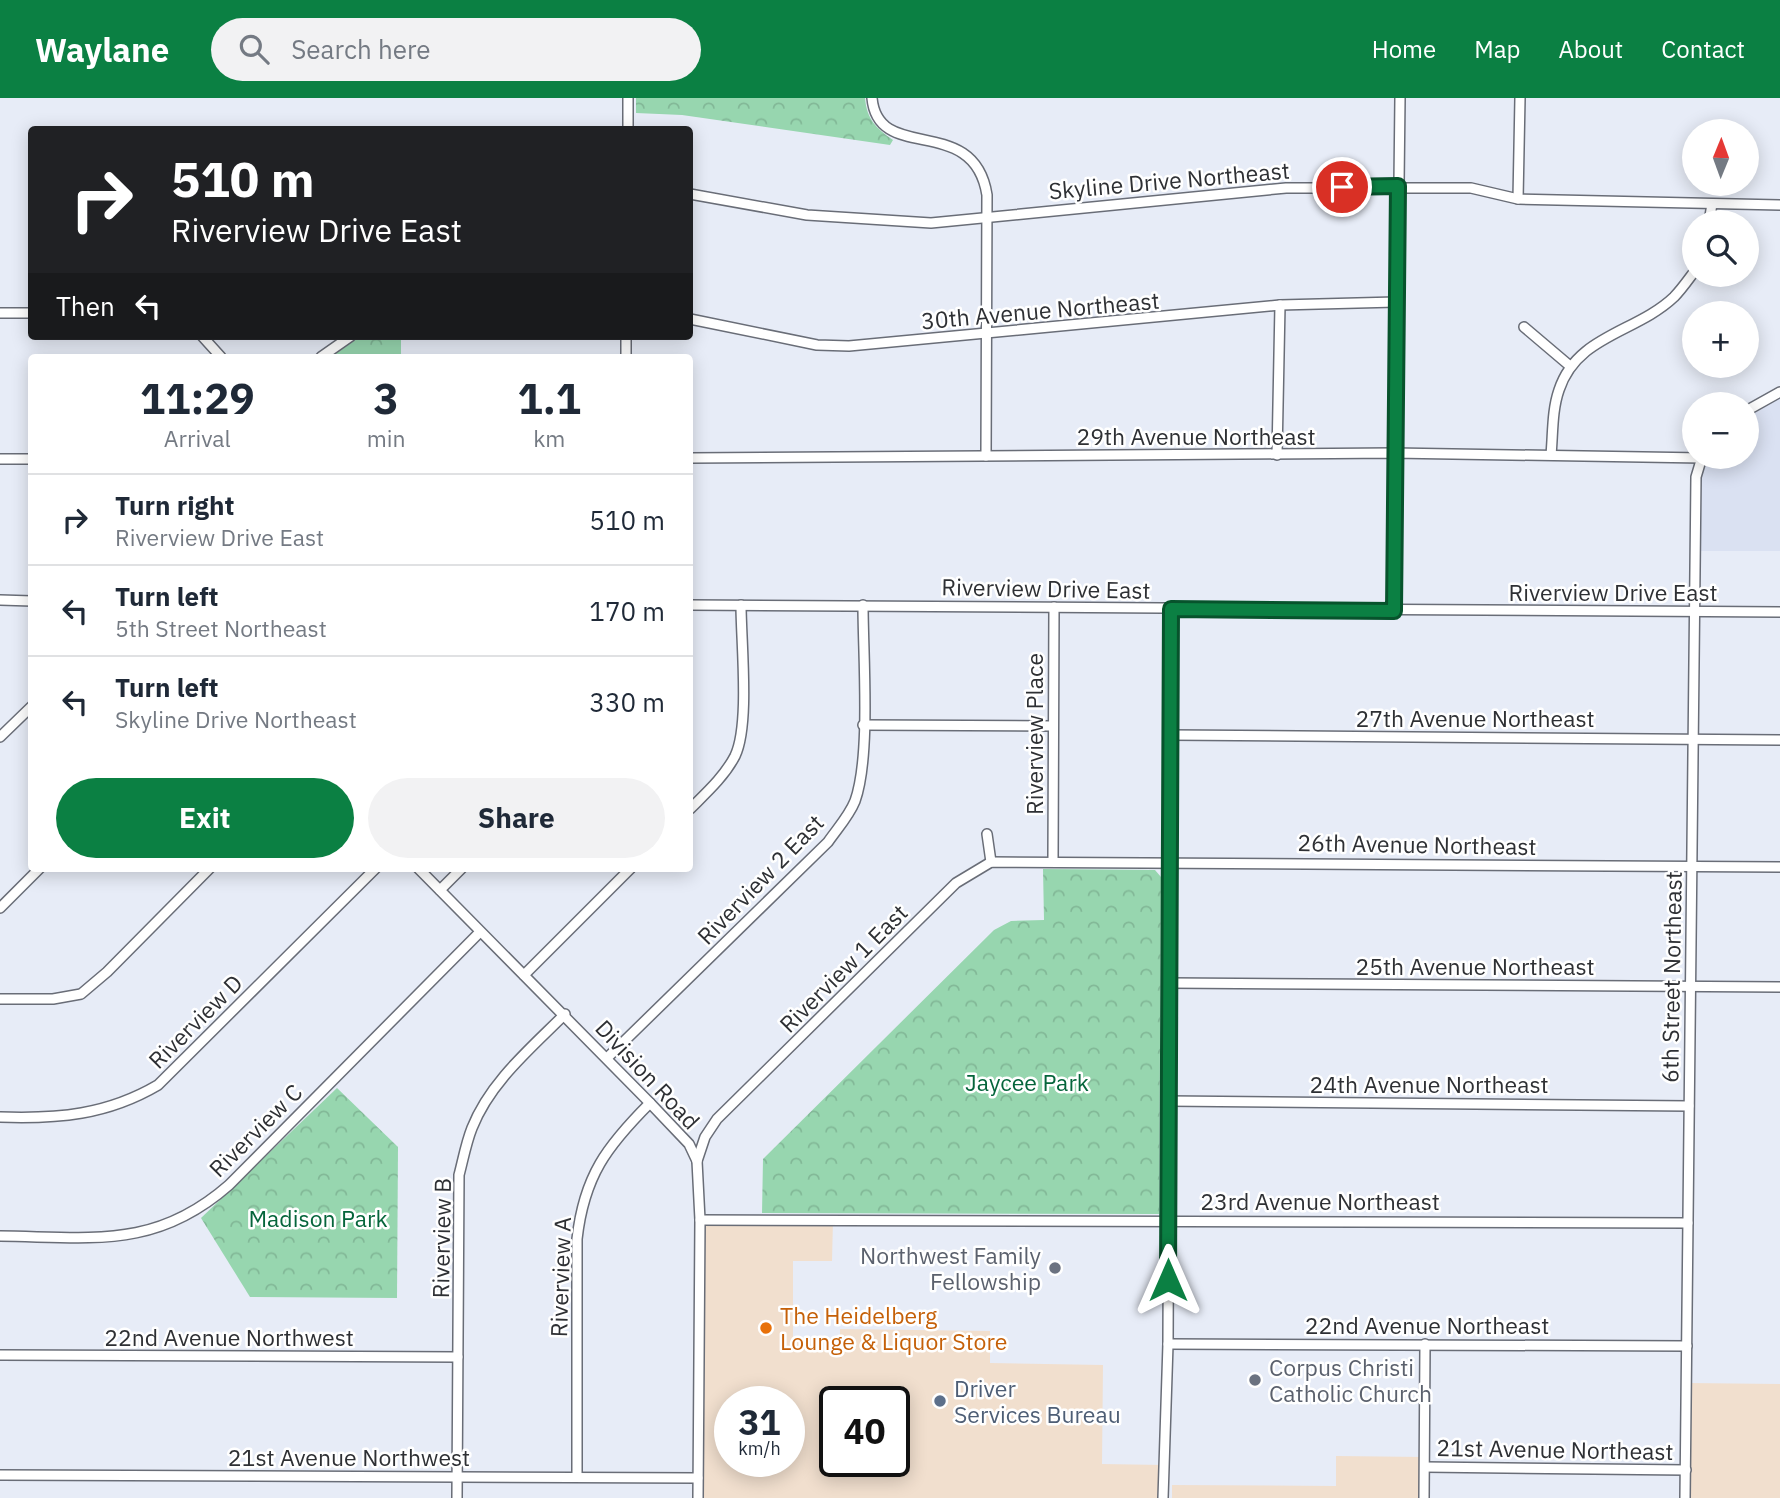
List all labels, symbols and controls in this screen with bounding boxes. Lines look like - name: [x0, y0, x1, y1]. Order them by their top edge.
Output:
- search box: [211, 18, 701, 81]
- text: Waylane: [35, 28, 169, 71]
- icon: search: [235, 30, 273, 68]
- text: Search here: [291, 32, 431, 66]
- text: Home: [1372, 33, 1436, 65]
- text: Map: [1474, 33, 1520, 65]
- text: About: [1558, 33, 1623, 65]
- text: Contact: [1661, 33, 1745, 65]
- north arrow: [1682, 119, 1759, 196]
- map controls: [1682, 119, 1759, 469]
- text: 510 m: [171, 147, 315, 210]
- icon: right: [56, 154, 147, 245]
- street label: Skyline Drive Northeast: [1047, 155, 1291, 205]
- pin: [1312, 157, 1372, 217]
- icon: arrive: [1323, 168, 1361, 206]
- text: Riverview Drive East: [171, 209, 462, 251]
- button: search: [1682, 210, 1759, 287]
- street label: 30th Avenue Northeast: [920, 285, 1160, 335]
- icon: left: [129, 287, 167, 325]
- text: Then: [56, 289, 115, 323]
- button: +: [1682, 301, 1759, 378]
- text: 11:29: [140, 371, 255, 426]
- text: 3: [374, 371, 399, 426]
- text: 1.1: [518, 371, 581, 426]
- button: −: [1682, 392, 1759, 469]
- street label: 29th Avenue Northeast: [1076, 421, 1316, 451]
- text: Arrival: [164, 423, 231, 453]
- text: min: [367, 423, 406, 453]
- text: km: [533, 423, 565, 453]
- text: Turn right: [115, 488, 234, 522]
- icon: right: [56, 501, 94, 539]
- text: 510 m: [589, 503, 665, 537]
- text: Riverview Drive East: [115, 522, 324, 552]
- street label: Riverview Drive East: [941, 571, 1151, 605]
- street label: Riverview Drive East: [1508, 577, 1718, 607]
- text: Turn left: [115, 579, 218, 613]
- icon: left: [56, 592, 94, 630]
- text: 170 m: [589, 594, 665, 628]
- text: 5th Street Northeast: [115, 613, 327, 643]
- street label: Riverview Place: [1019, 653, 1049, 815]
- text: Turn left: [115, 670, 218, 704]
- icon: left: [56, 683, 94, 721]
- text: 330 m: [589, 685, 665, 719]
- street label: 27th Avenue Northeast: [1355, 703, 1595, 733]
- text: Skyline Drive Northeast: [115, 704, 357, 734]
- button: Exit: [56, 778, 354, 858]
- button: Share: [368, 778, 665, 858]
- street label: Riverview 2 East: [690, 808, 830, 950]
- street label: 26th Avenue Northeast: [1297, 827, 1537, 861]
- street label: 6th Street Northeast: [1654, 871, 1688, 1083]
- street label: Riverview 1 East: [772, 897, 914, 1039]
- street label: 25th Avenue Northeast: [1355, 951, 1595, 981]
- street label: Riverview D: [142, 968, 248, 1074]
- street label: Division Road: [589, 1013, 707, 1135]
- park label: Jaycee Park: [965, 1067, 1089, 1097]
- street label: 24th Avenue Northeast: [1309, 1069, 1549, 1099]
- street label: Riverview C: [202, 1077, 308, 1183]
- street label: Riverview B: [425, 1177, 457, 1299]
- street label: 23rd Avenue Northeast: [1200, 1186, 1440, 1216]
- park label: Madison Park: [248, 1203, 388, 1233]
- street label: Riverview A: [543, 1216, 577, 1338]
- place label: Northwest Family Fellowship: [860, 1240, 1042, 1296]
- position arrow: [1131, 1243, 1205, 1317]
- marker: Northwest Family Fellowship: [1047, 1260, 1063, 1276]
- place label: The Heidelberg Lounge & Liquor Store: [780, 1300, 1007, 1356]
- street label: 22nd Avenue Northeast: [1305, 1310, 1549, 1340]
- marker: The Heidelberg Lounge & Liquor Store: [758, 1320, 774, 1336]
- street label: 22nd Avenue Northwest: [104, 1322, 354, 1352]
- place label: Corpus Christi Catholic Church: [1269, 1352, 1432, 1408]
- marker: Corpus Christi Catholic Church: [1247, 1372, 1263, 1388]
- place label: Driver Services Bureau: [954, 1373, 1121, 1429]
- speed limit sign: 40: [819, 1386, 910, 1477]
- marker: Driver Services Bureau: [932, 1393, 948, 1409]
- text: 31: [738, 1399, 781, 1445]
- street label: 21st Avenue Northeast: [1436, 1432, 1674, 1466]
- text: km/h: [738, 1437, 781, 1460]
- street label: 21st Avenue Northwest: [228, 1442, 470, 1472]

